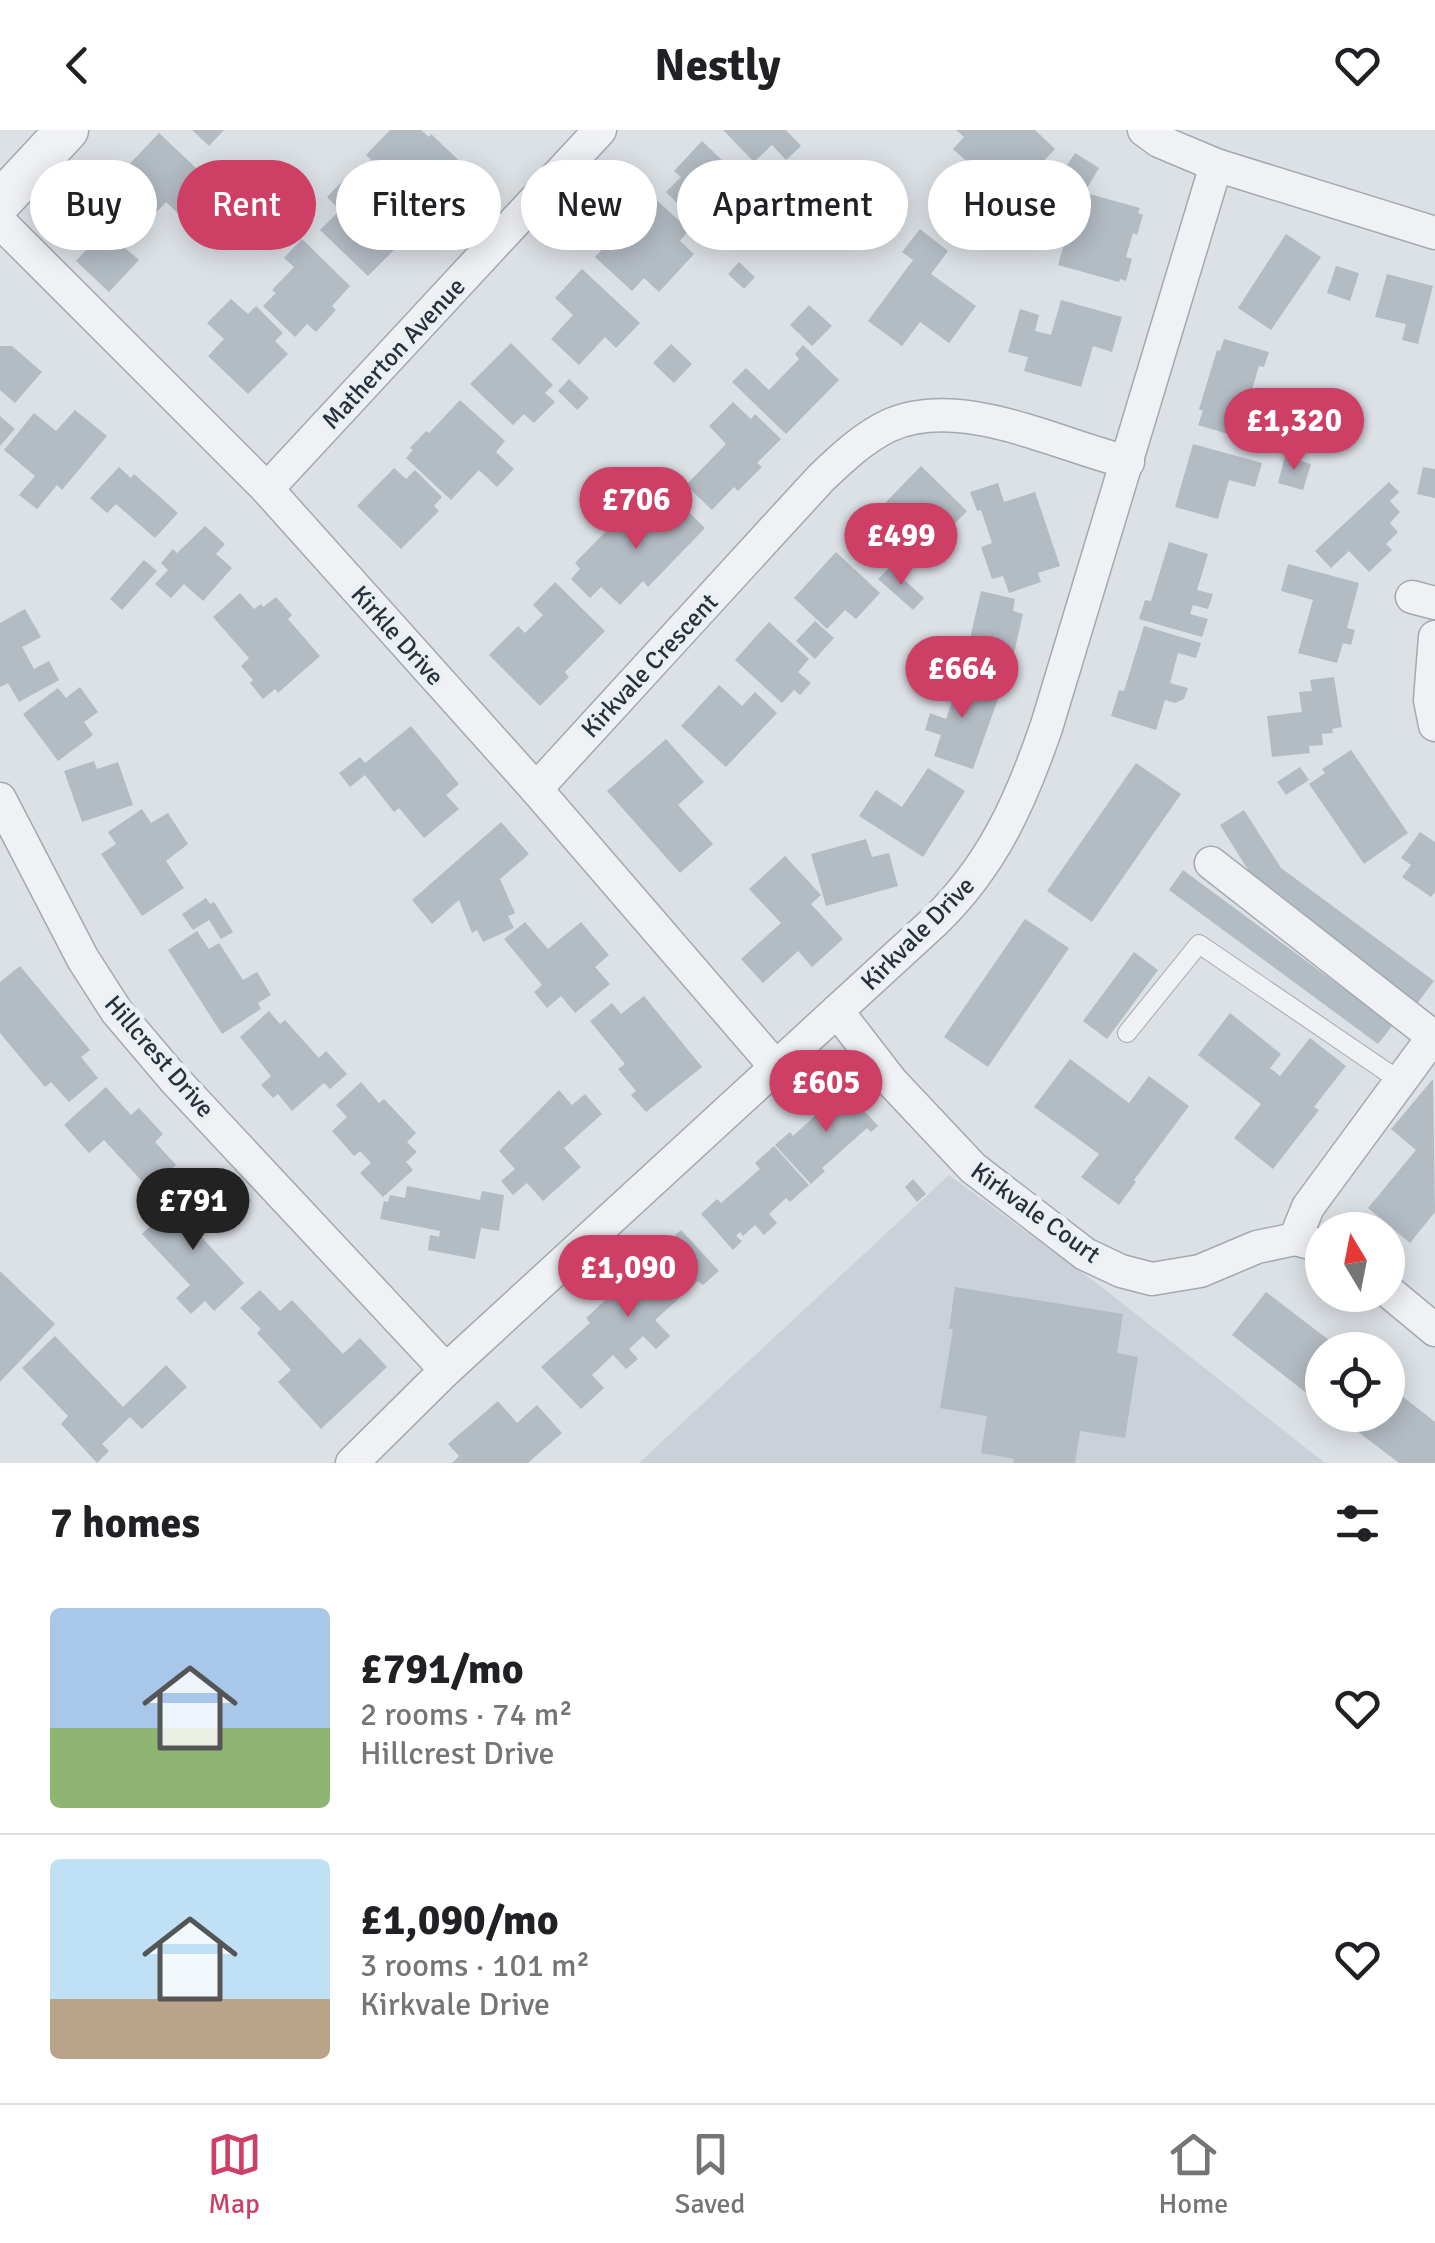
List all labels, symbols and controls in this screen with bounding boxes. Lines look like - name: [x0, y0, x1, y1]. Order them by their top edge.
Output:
- icon: back: [50, 38, 105, 93]
- text: Nestly: [654, 38, 781, 93]
- icon: heart: [1330, 38, 1385, 93]
- chip: Buy: [30, 160, 157, 250]
- chip: Rent: [177, 160, 316, 250]
- chip: Filters: [336, 160, 501, 250]
- chip: New: [521, 160, 657, 250]
- chip: Apartment: [677, 160, 908, 250]
- chip: House: [928, 160, 1091, 250]
- street label: Matherton Avenue: [315, 271, 472, 436]
- pin: £1,320: [1213, 388, 1375, 473]
- text: £1,320: [1246, 401, 1342, 440]
- pin: £706: [577, 467, 695, 552]
- text: £706: [601, 480, 671, 519]
- pin: £499: [842, 503, 960, 588]
- text: £499: [866, 516, 936, 555]
- street label: Kirkle Drive: [345, 579, 451, 692]
- street label: Kirkvale Crescent: [574, 586, 724, 744]
- pin: £664: [903, 636, 1021, 721]
- text: £664: [927, 649, 997, 688]
- street label: Kirkvale Drive: [854, 870, 981, 997]
- street label: Hillcrest Drive: [98, 989, 221, 1124]
- pin: £605: [767, 1050, 885, 1135]
- text: £605: [791, 1063, 861, 1102]
- street label: Kirkvale Court: [965, 1155, 1107, 1270]
- pin: £791: [134, 1168, 252, 1253]
- text: £791: [158, 1181, 228, 1220]
- north arrow: [1305, 1212, 1405, 1312]
- map controls: [1305, 1212, 1405, 1432]
- pin: £1,090: [547, 1235, 709, 1320]
- text: £1,090: [580, 1248, 676, 1287]
- button: locate: [1305, 1332, 1405, 1432]
- icon: filters: [1330, 1496, 1385, 1551]
- text: 7 homes: [50, 1498, 200, 1549]
- text: £791/mo: [360, 1644, 524, 1695]
- icon: home: [130, 1648, 250, 1768]
- icon: heart: [1330, 1681, 1385, 1736]
- text: 2 rooms · 74 m²: [360, 1695, 573, 1734]
- text: Hillcrest Drive: [360, 1734, 554, 1773]
- text: £1,090/mo: [360, 1895, 559, 1946]
- icon: home: [130, 1899, 250, 2019]
- icon: heart: [1330, 1932, 1385, 1987]
- text: 3 rooms · 101 m²: [360, 1946, 590, 1985]
- text: Kirkvale Drive: [360, 1985, 550, 2024]
- tab: Map: [207, 2127, 262, 2221]
- tab: Saved: [675, 2127, 745, 2221]
- tab: Home: [1159, 2127, 1228, 2221]

